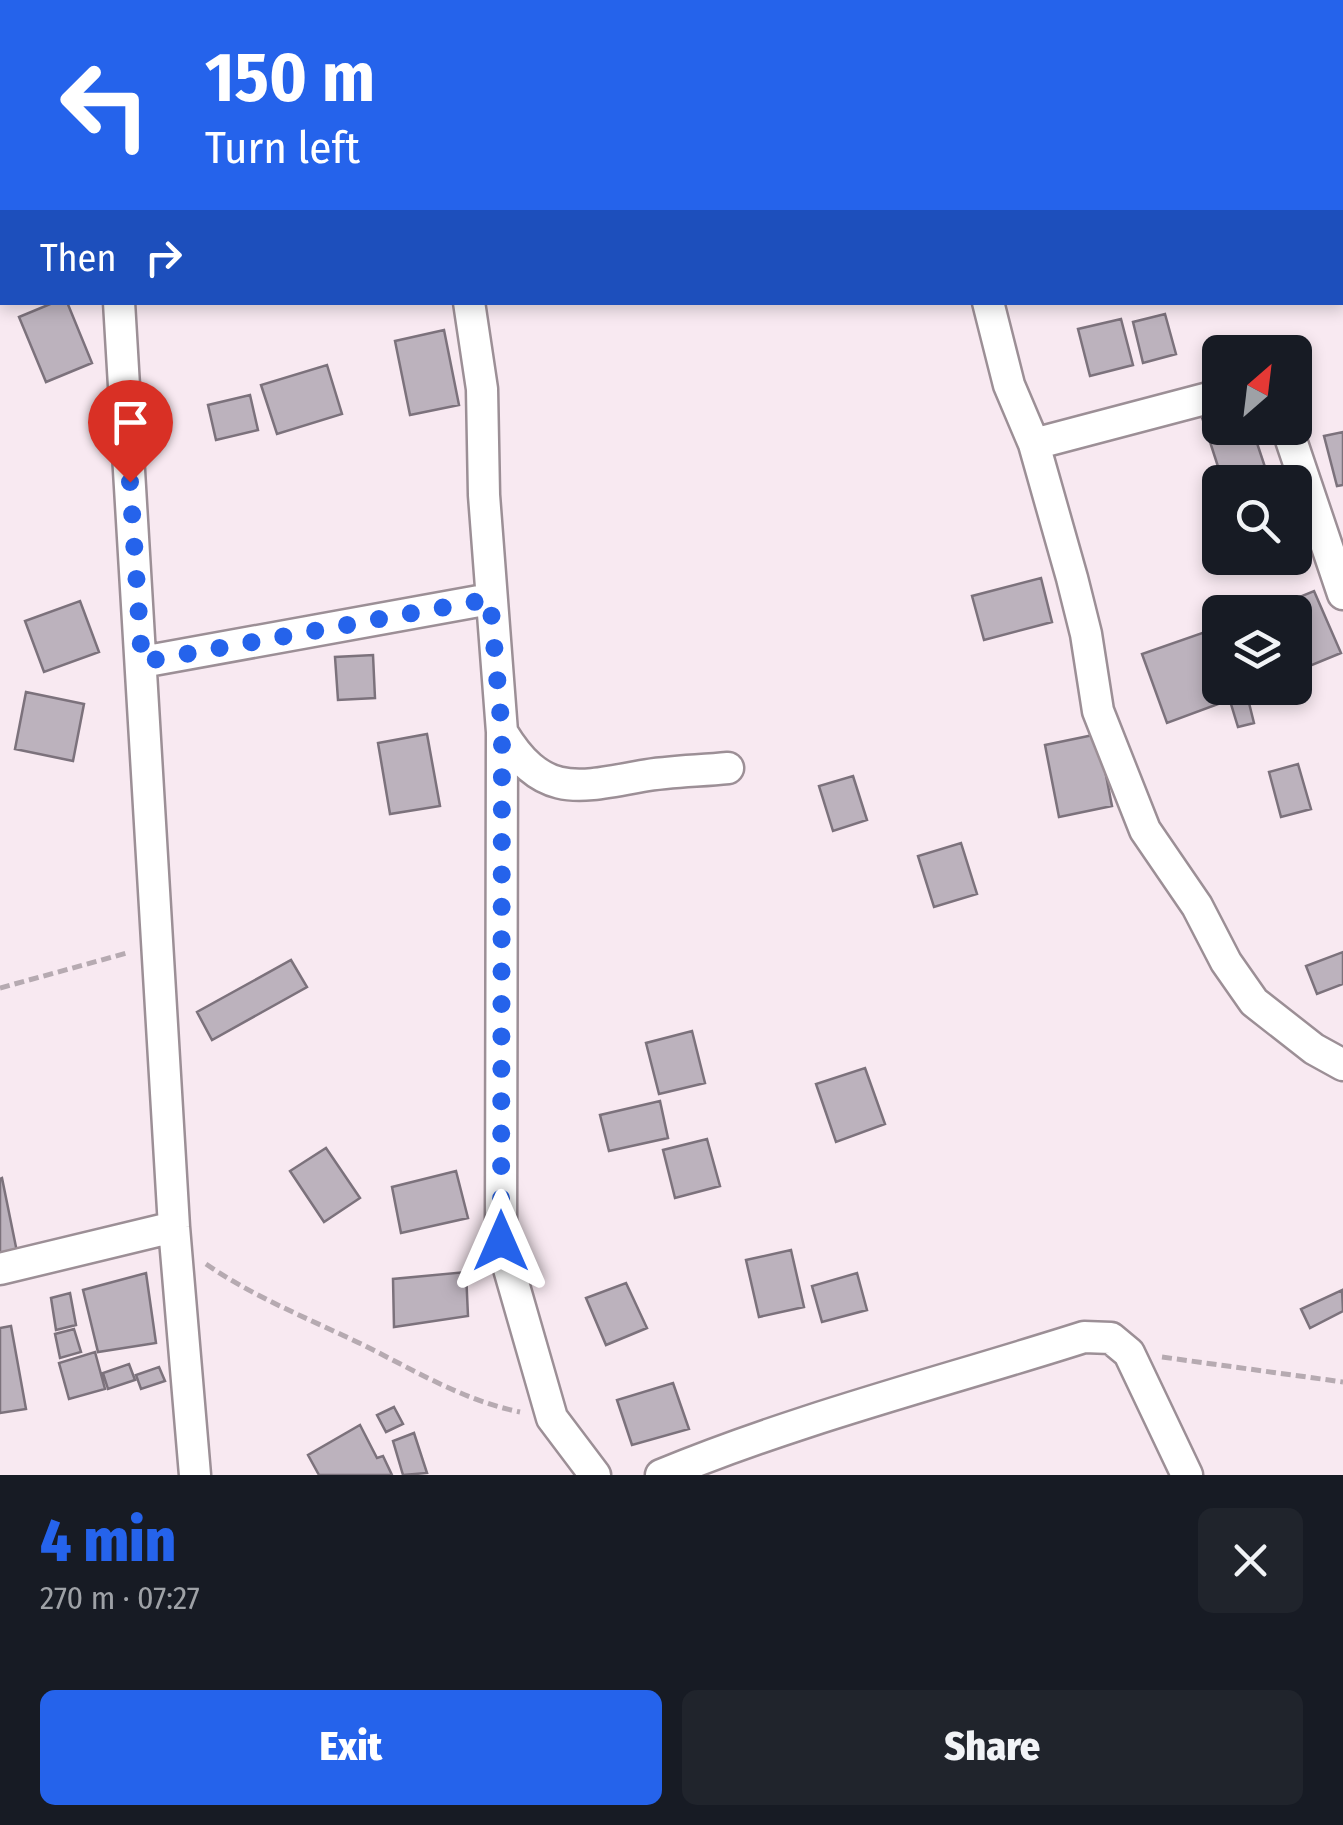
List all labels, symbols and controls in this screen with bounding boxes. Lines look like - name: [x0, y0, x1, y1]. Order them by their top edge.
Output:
- text: 150 m: [205, 36, 375, 120]
- icon: left: [40, 40, 170, 170]
- text: Turn left: [205, 121, 360, 175]
- icon: right: [136, 230, 191, 285]
- text: Then: [40, 235, 116, 281]
- north arrow: [1202, 335, 1312, 445]
- map controls: [1202, 335, 1312, 705]
- pin: [88, 380, 173, 483]
- icon: arrive: [103, 395, 158, 450]
- button: search: [1202, 465, 1312, 575]
- button: layers: [1202, 595, 1312, 705]
- position arrow: [449, 1189, 553, 1293]
- text: 4 min: [40, 1505, 176, 1577]
- button: close: [1198, 1508, 1303, 1613]
- text: 270 m · 07:27: [40, 1579, 200, 1617]
- button: Exit: [40, 1690, 662, 1805]
- button: Share: [682, 1690, 1303, 1805]

